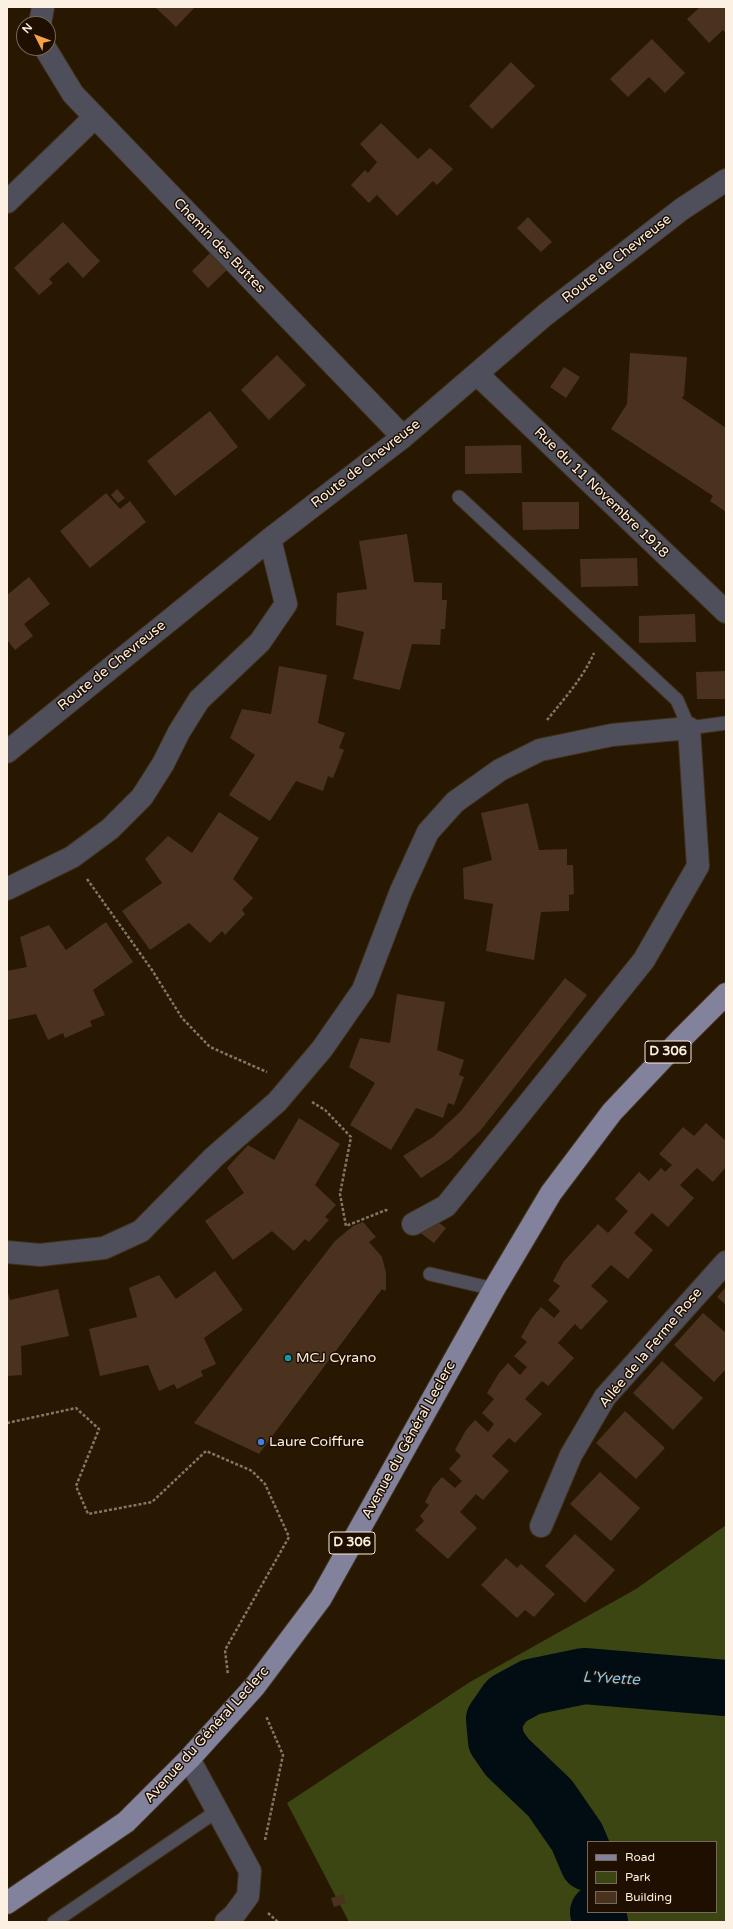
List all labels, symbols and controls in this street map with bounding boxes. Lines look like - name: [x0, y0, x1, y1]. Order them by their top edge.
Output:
- north arrow: [16, 16, 56, 56]
- text: N: [20, 21, 35, 36]
- street label: Chemin des Buttes: [169, 195, 269, 297]
- street label: Route de Chevreuse: [559, 211, 675, 307]
- street label: Route de Chevreuse: [308, 416, 424, 512]
- street label: Rue du 11 Novembre 1918: [530, 424, 672, 562]
- street label: Route de Chevreuse: [55, 617, 169, 715]
- road number: D 306: [645, 1041, 691, 1063]
- street label: Allée de la Ferme Rose: [596, 1285, 706, 1411]
- place label: MCJ Cyrano: [296, 1350, 376, 1366]
- marker: MCJ Cyrano: [283, 1353, 293, 1363]
- street label: Avenue du Général Leclerc: [359, 1358, 459, 1522]
- place label: Laure Coiffure: [269, 1434, 364, 1450]
- marker: Laure Coiffure: [256, 1437, 266, 1447]
- road number: D 306: [329, 1532, 375, 1554]
- street label: Avenue du Général Leclerc: [141, 1663, 273, 1807]
- water label: L'Yvette: [582, 1669, 640, 1689]
- legend: [587, 1841, 717, 1913]
- text: Road: [625, 1850, 655, 1864]
- text: Park: [625, 1870, 651, 1884]
- text: Building: [625, 1890, 672, 1904]

